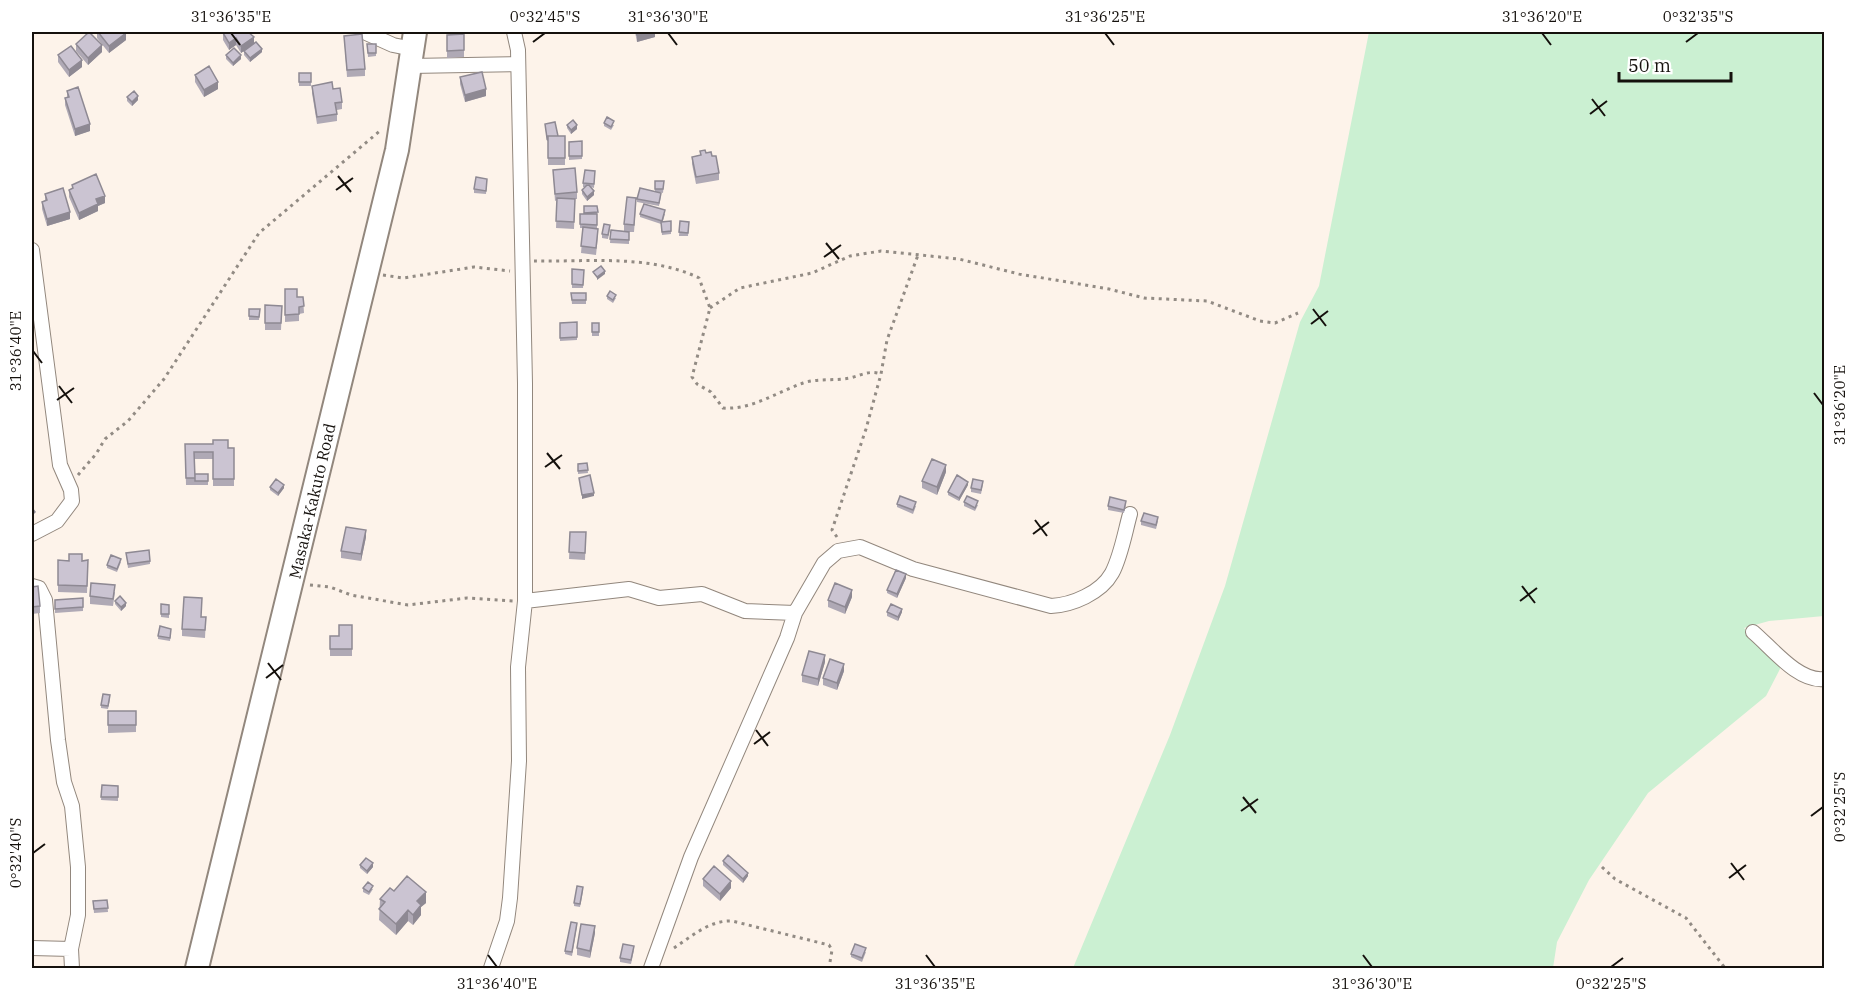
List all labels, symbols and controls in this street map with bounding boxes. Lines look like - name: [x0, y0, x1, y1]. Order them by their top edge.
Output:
- text: 31°36'35"E: [191, 7, 271, 26]
- text: 0°32'45"S: [510, 7, 580, 26]
- text: 31°36'30"E: [628, 7, 708, 26]
- text: 31°36'25"E: [1065, 7, 1145, 26]
- text: 31°36'20"E: [1502, 7, 1582, 26]
- text: 0°32'35"S: [1663, 7, 1733, 26]
- scale bar: [1619, 45, 1732, 83]
- text: 50 m: [1628, 54, 1671, 77]
- text: 31°36'40"E: [6, 311, 25, 391]
- text: 31°36'20"E: [1830, 365, 1849, 445]
- street label: Masaka-Kakuto Road: [284, 421, 340, 581]
- text: 0°32'25"S: [1830, 772, 1849, 842]
- text: 0°32'40"S: [6, 818, 25, 888]
- text: 31°36'40"E: [457, 974, 537, 993]
- text: 31°36'35"E: [895, 974, 975, 993]
- text: 31°36'30"E: [1332, 974, 1412, 993]
- text: 0°32'25"S: [1576, 974, 1646, 993]

